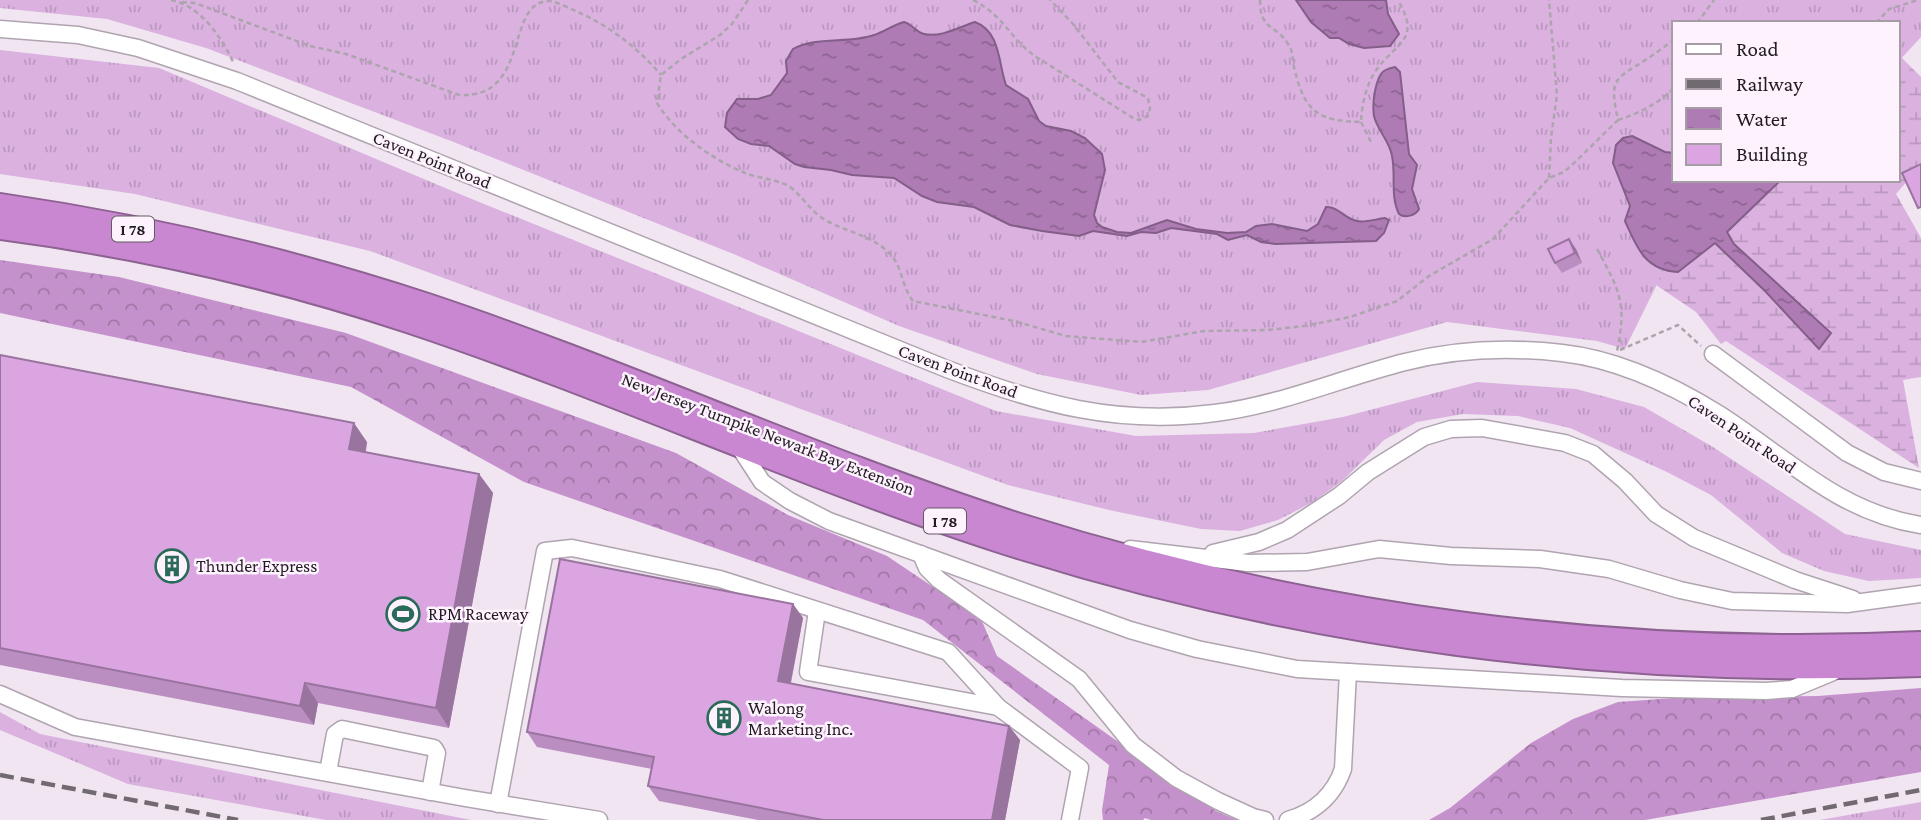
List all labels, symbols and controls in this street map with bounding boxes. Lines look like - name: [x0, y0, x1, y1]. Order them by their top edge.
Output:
- legend: [1672, 21, 1900, 182]
- text: Road: [1736, 37, 1779, 61]
- text: Railway: [1736, 72, 1803, 96]
- text: Water: [1736, 107, 1788, 131]
- street label: Caven Point Road: [370, 127, 494, 193]
- text: Building: [1736, 142, 1808, 166]
- road number: I 78: [112, 216, 154, 242]
- street label: Caven Point Road: [896, 340, 1021, 402]
- street label: New Jersey Turnpike Newark Bay Extension: [619, 369, 918, 499]
- street label: Caven Point Road: [1684, 391, 1800, 478]
- road number: I 78: [924, 508, 966, 534]
- building icon: Thunder Express: [153, 547, 191, 585]
- place label: Thunder Express: [196, 556, 317, 576]
- sports icon: RPM Raceway: [384, 595, 422, 633]
- place label: RPM Raceway: [428, 604, 529, 624]
- place label: Walong Marketing Inc.: [748, 698, 853, 739]
- building icon: Walong Marketing Inc.: [705, 699, 743, 737]

